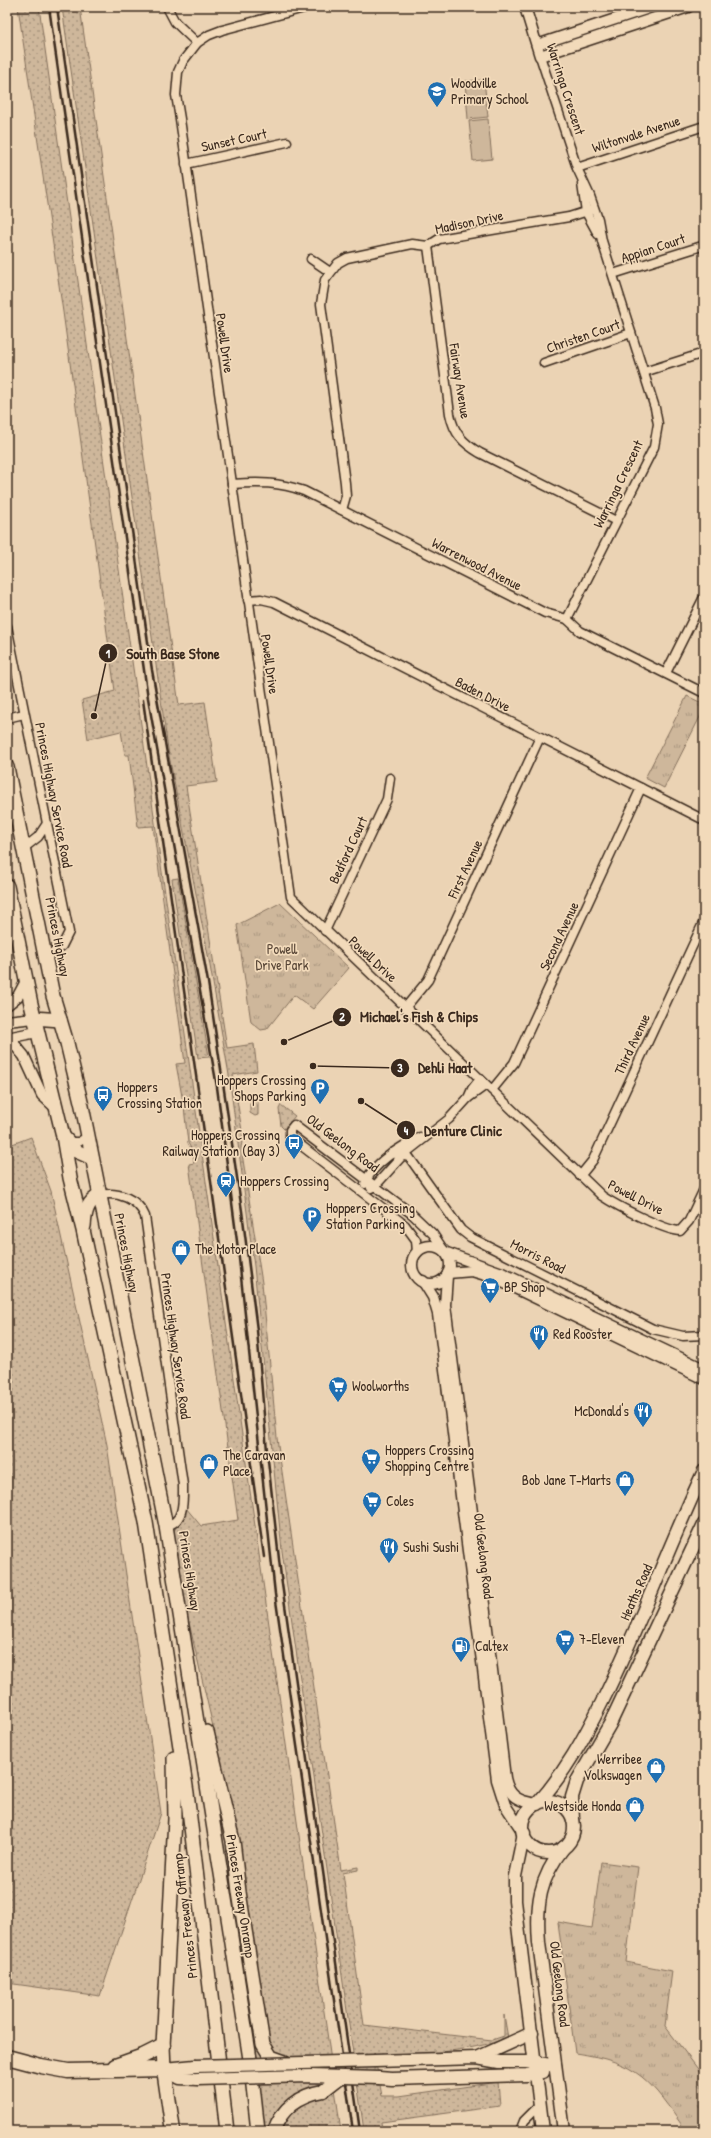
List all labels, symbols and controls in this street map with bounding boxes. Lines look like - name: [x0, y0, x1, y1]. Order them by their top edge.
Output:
- street label: Warringa Crescent: [542, 41, 590, 138]
- place label: Woodville Primary School: [451, 73, 529, 109]
- school or university icon: Woodville Primary School: [426, 80, 448, 108]
- street label: Wiltonvale Avenue: [589, 110, 683, 157]
- street label: Sunset Court: [199, 123, 269, 156]
- street label: Madison Drive: [433, 205, 505, 238]
- street label: Appian Court: [618, 228, 688, 268]
- street label: Powell Drive: [212, 312, 239, 374]
- street label: Christen Court: [544, 314, 622, 357]
- street label: Fairway Avenue: [444, 341, 476, 420]
- street label: Warringa Crescent: [588, 437, 648, 531]
- street label: Warrenwood Avenue: [429, 533, 526, 595]
- street label: Powell Drive: [257, 633, 284, 695]
- callout: South Base Stone: [98, 640, 227, 667]
- text: South Base Stone: [126, 643, 220, 664]
- text: 1: [106, 645, 111, 662]
- street label: Baden Drive: [452, 672, 514, 716]
- street label: Princes Highway Service Road: [30, 721, 78, 870]
- street label: Bedford Court: [324, 813, 371, 886]
- street label: First Avenue: [442, 836, 487, 902]
- street label: Princes Highway: [40, 895, 76, 979]
- street label: Second Avenue: [534, 898, 583, 973]
- street label: Powell Drive: [345, 931, 402, 986]
- park label: Powell Drive Park: [256, 939, 309, 974]
- callout: Michael's Fish & Chips: [332, 1003, 486, 1030]
- text: Michael's Fish & Chips: [360, 1006, 478, 1028]
- text: 2: [339, 1008, 345, 1025]
- street label: Third Avenue: [609, 1010, 654, 1077]
- callout: Dehli Haat: [390, 1055, 480, 1082]
- text: Dehli Haat: [418, 1057, 473, 1078]
- text: 3: [397, 1059, 403, 1076]
- place label: Hoppers Crossing Shops Parking: [217, 1070, 306, 1106]
- place label: Hoppers Crossing Station: [117, 1077, 202, 1113]
- parking icon: Hoppers Crossing Shops Parking: [309, 1077, 331, 1105]
- bus stop icon: Hoppers Crossing Station: [92, 1084, 114, 1112]
- street label: Old Geelong Road: [303, 1109, 384, 1177]
- callout: Denture Clinic: [396, 1117, 510, 1144]
- text: Denture Clinic: [424, 1120, 503, 1141]
- text: 4: [404, 1122, 409, 1139]
- place label: Hoppers Crossing Railway Station (Bay 3): [163, 1125, 280, 1161]
- bus stop icon: Hoppers Crossing Railway Station (Bay 3): [283, 1132, 305, 1160]
- station icon: Hoppers Crossing: [215, 1170, 237, 1198]
- place label: Hoppers Crossing: [240, 1171, 329, 1191]
- street label: Powell Drive: [605, 1174, 668, 1219]
- place label: Hoppers Crossing Station Parking: [326, 1198, 415, 1234]
- parking icon: Hoppers Crossing Station Parking: [301, 1205, 323, 1233]
- street label: Princes Highway: [109, 1211, 145, 1295]
- street label: Morris Road: [507, 1234, 569, 1278]
- shop icon: The Motor Place: [170, 1238, 192, 1266]
- place label: The Motor Place: [195, 1239, 277, 1258]
- street label: Princes Highway Service Road: [156, 1272, 196, 1421]
- supermarket icon: BP Shop: [479, 1276, 501, 1304]
- place label: BP Shop: [504, 1277, 545, 1297]
- restaurant icon: Red Rooster: [528, 1323, 550, 1351]
- place label: Red Rooster: [553, 1324, 613, 1343]
- supermarket icon: Woolworths: [327, 1375, 349, 1403]
- place label: Woolworths: [352, 1376, 409, 1395]
- restaurant icon: McDonald's: [632, 1400, 654, 1428]
- place label: McDonald's: [574, 1401, 629, 1420]
- place label: Hoppers Crossing Shopping Centre: [385, 1440, 474, 1476]
- place label: The Caravan Place: [223, 1445, 286, 1480]
- supermarket icon: Hoppers Crossing Shopping Centre: [360, 1447, 382, 1475]
- shop icon: The Caravan Place: [198, 1452, 220, 1480]
- shop icon: Bob Jane T-Marts: [614, 1469, 636, 1497]
- place label: Bob Jane T-Marts: [522, 1470, 611, 1489]
- supermarket icon: Coles: [361, 1490, 383, 1518]
- place label: Coles: [386, 1491, 414, 1510]
- street label: Old Geelong Road: [469, 1512, 499, 1600]
- street label: Princes Highway: [174, 1529, 206, 1613]
- restaurant icon: Sushi Sushi: [378, 1536, 400, 1564]
- place label: Sushi Sushi: [403, 1537, 459, 1556]
- street label: Heaths Road: [615, 1560, 657, 1623]
- supermarket icon: 7-Eleven: [554, 1628, 576, 1656]
- place label: 7-Eleven: [579, 1629, 625, 1648]
- fuel station icon: Caltex: [450, 1635, 472, 1663]
- place label: Caltex: [475, 1636, 509, 1655]
- place label: Werribee Volkswagen: [583, 1749, 642, 1785]
- shop icon: Werribee Volkswagen: [645, 1756, 667, 1784]
- shop icon: Westside Honda: [624, 1795, 646, 1823]
- place label: Westside Honda: [544, 1796, 622, 1815]
- street label: Princes Freeway Onramp: [221, 1833, 261, 1959]
- street label: Princes Freeway Offramp: [167, 1852, 203, 1980]
- street label: Old Geelong Road: [545, 1940, 575, 2028]

